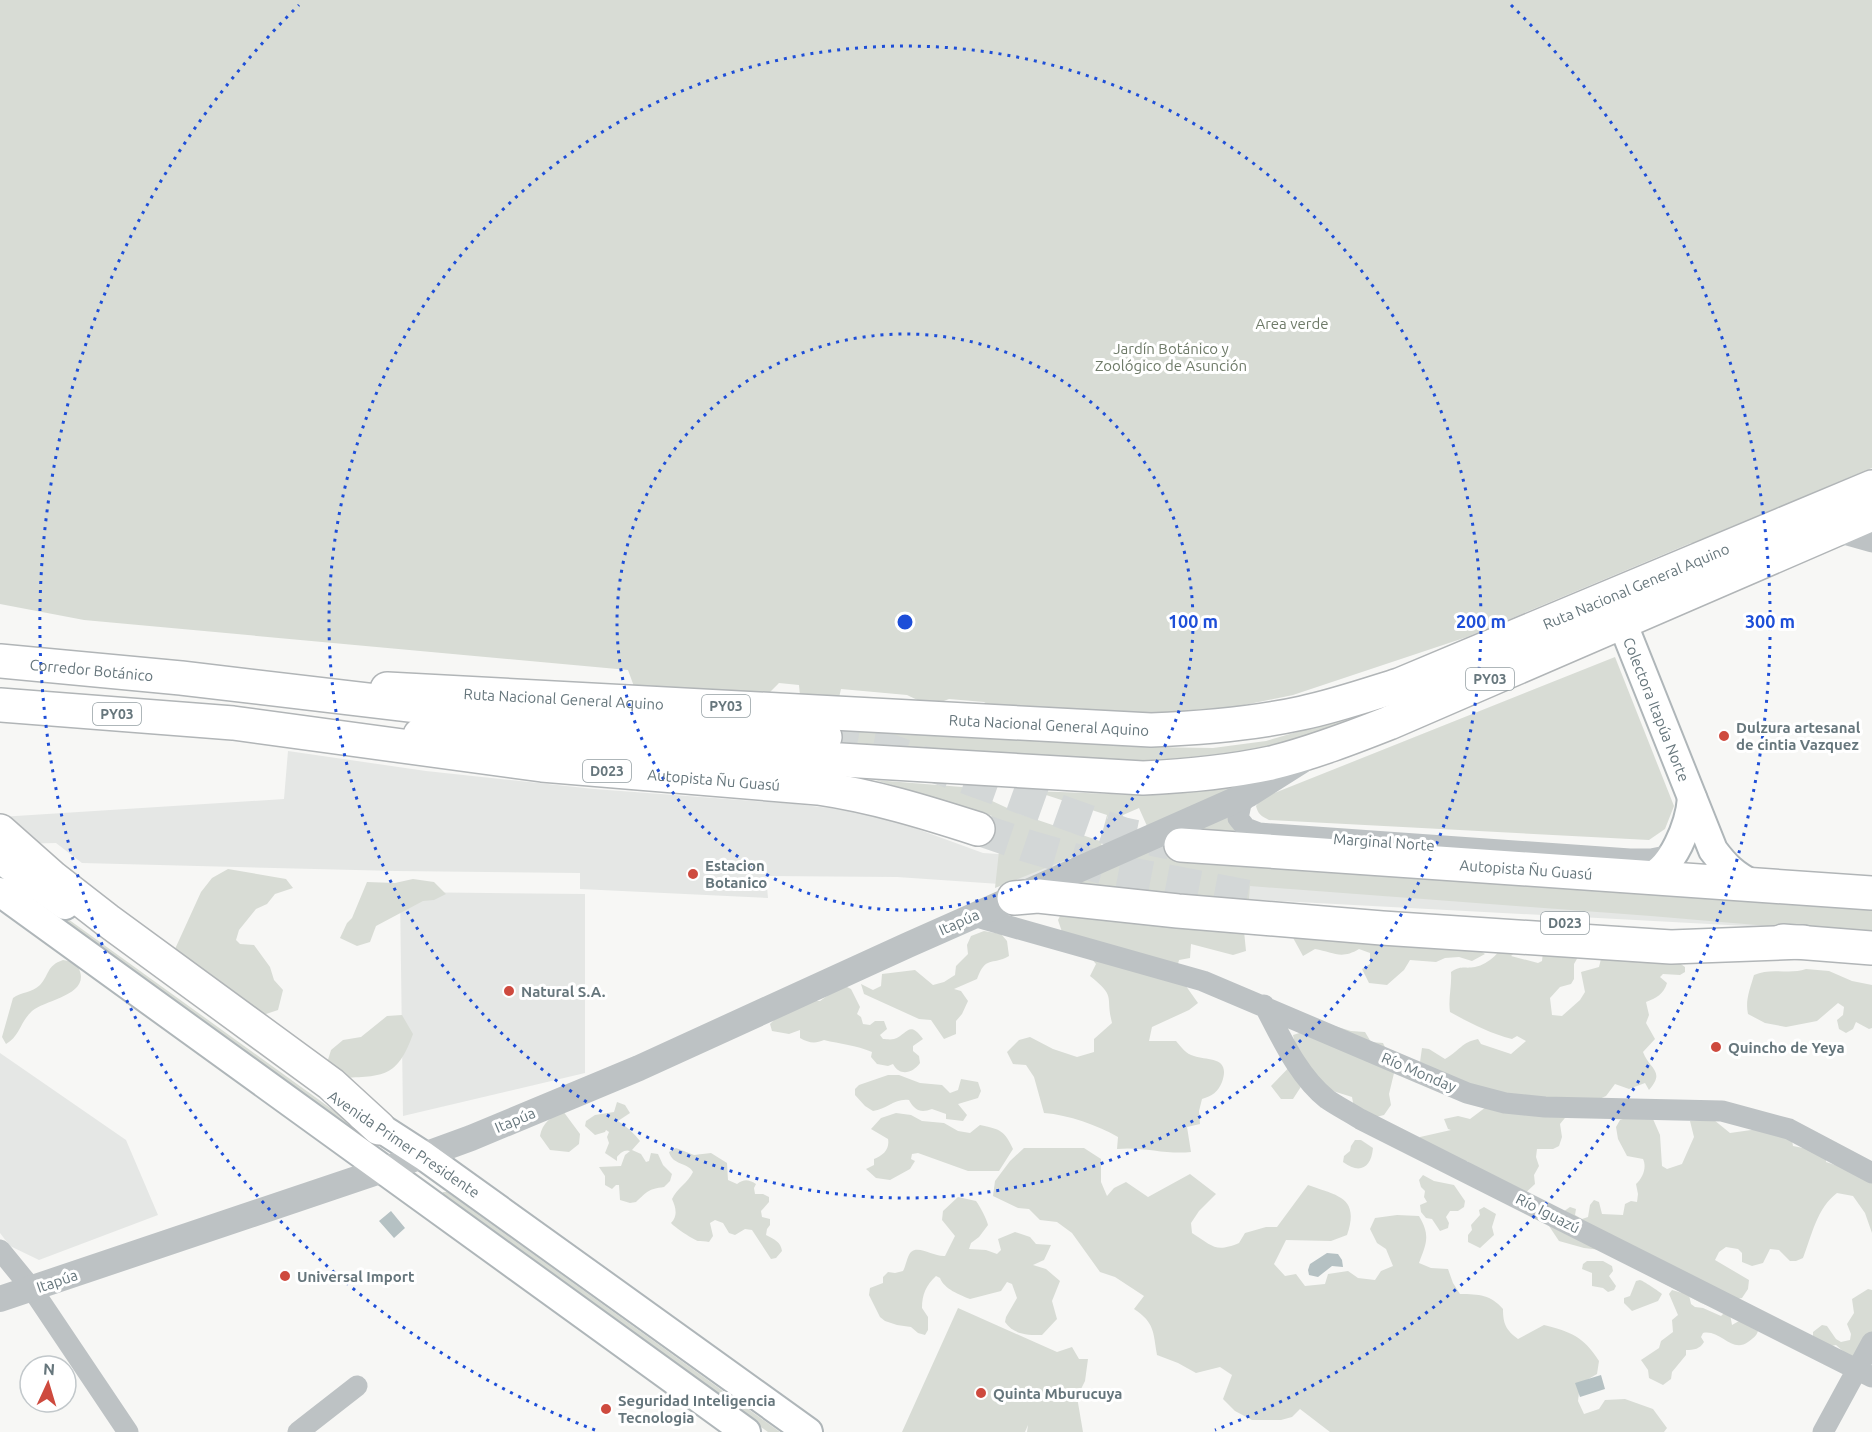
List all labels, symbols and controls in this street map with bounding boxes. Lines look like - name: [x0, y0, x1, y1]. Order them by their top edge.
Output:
- park label: Area verde: [1255, 315, 1329, 332]
- park label: Jardín Botánico y Zoológico de Asunción: [1095, 340, 1247, 374]
- street label: Ruta Nacional General Aquino: [1540, 539, 1732, 632]
- text: 100 m: [1168, 611, 1218, 631]
- text: 200 m: [1456, 611, 1506, 631]
- text: 300 m: [1745, 611, 1795, 631]
- centre of rings: [895, 612, 915, 632]
- street label: Colectora Itapúa Norte: [1620, 635, 1693, 784]
- street label: Corredor Botánico: [29, 655, 154, 684]
- road number: PY03: [1466, 668, 1514, 690]
- street label: Ruta Nacional General Aquino: [463, 685, 664, 712]
- road number: PY03: [702, 695, 750, 717]
- road number: PY03: [93, 703, 141, 725]
- street label: Ruta Nacional General Aquino: [948, 711, 1150, 738]
- place label: Dulzura artesanal de cintia Vazquez: [1736, 719, 1861, 753]
- marker: Dulzura artesanal de cintia Vazquez: [1717, 729, 1731, 743]
- road number: D023: [583, 760, 631, 782]
- street label: Autopista Ñu Guasú: [647, 765, 781, 793]
- street label: Marginal Norte: [1333, 830, 1435, 854]
- street label: Autopista Ñu Guasú: [1459, 856, 1593, 882]
- place label: Estacion Botanico: [705, 857, 767, 891]
- marker: Estacion Botanico: [686, 867, 700, 881]
- street label: Itapúa: [936, 906, 982, 938]
- road number: D023: [1541, 912, 1589, 934]
- place label: Natural S.A.: [521, 983, 606, 1000]
- marker: Natural S.A.: [502, 984, 516, 998]
- place label: Quincho de Yeya: [1728, 1039, 1845, 1056]
- marker: Quincho de Yeya: [1709, 1040, 1723, 1054]
- street label: Río Monday: [1379, 1049, 1459, 1095]
- street label: Avenida Primer Presidente: [325, 1087, 483, 1201]
- street label: Itapúa: [492, 1104, 538, 1136]
- street label: Río Iguazú: [1513, 1190, 1583, 1236]
- street label: Itapúa: [34, 1266, 80, 1296]
- place label: Universal Import: [297, 1268, 415, 1285]
- marker: Universal Import: [278, 1269, 292, 1283]
- north arrow: [18, 1354, 78, 1414]
- text: N: [42, 1360, 56, 1378]
- place label: Quinta Mburucuya: [993, 1385, 1122, 1402]
- marker: Quinta Mburucuya: [974, 1386, 988, 1400]
- place label: Seguridad Inteligencia Tecnologia: [618, 1392, 776, 1426]
- marker: Seguridad Inteligencia Tecnologia: [599, 1402, 613, 1416]

